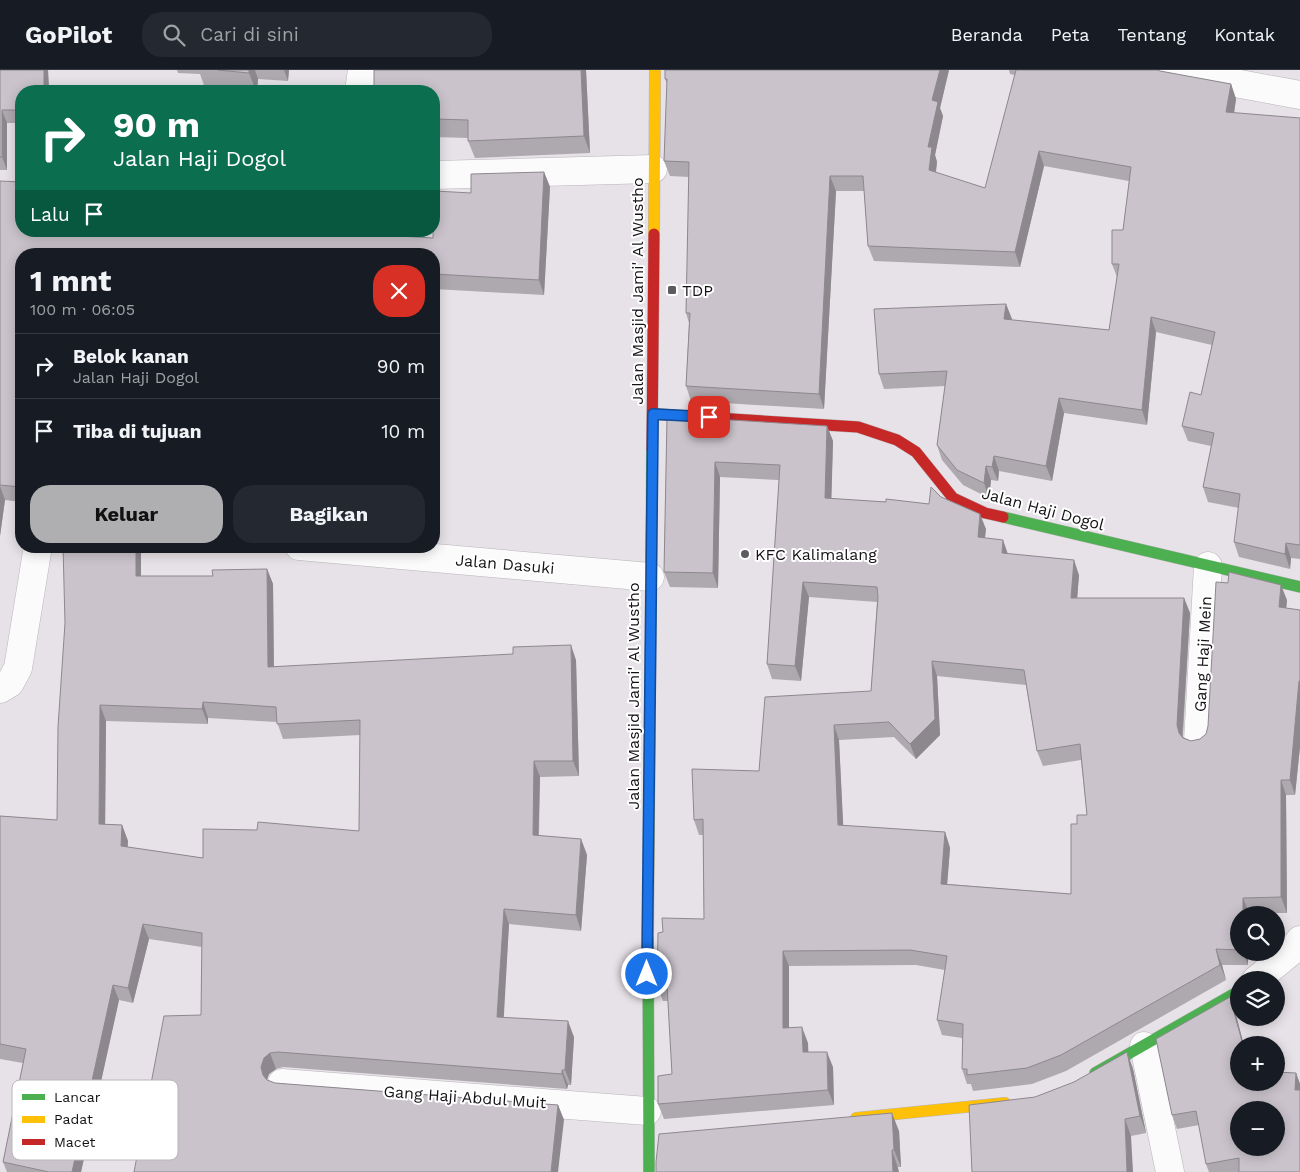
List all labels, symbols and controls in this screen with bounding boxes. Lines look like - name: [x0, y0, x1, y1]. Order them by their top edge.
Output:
- search box: [142, 12, 492, 57]
- text: GoPilot: [25, 21, 112, 49]
- icon: search: [160, 21, 188, 49]
- text: Cari di sini: [200, 23, 299, 46]
- text: Beranda: [951, 24, 1023, 45]
- text: Peta: [1051, 24, 1089, 45]
- text: Tentang: [1117, 24, 1186, 45]
- text: Kontak: [1214, 24, 1275, 45]
- text: 90 m: [113, 104, 200, 146]
- icon: right: [30, 105, 95, 170]
- text: Jalan Haji Dogol: [113, 146, 286, 171]
- street label: Jalan Masjid Jami' Al Wustho: [628, 177, 647, 405]
- icon: arrive: [80, 200, 108, 228]
- text: Lalu: [30, 203, 70, 226]
- text: 1 mnt: [30, 263, 111, 298]
- button: close: [373, 265, 425, 317]
- place label: TDP: [682, 281, 713, 300]
- marker: TDP: [666, 284, 678, 296]
- text: 100 m · 06:05: [30, 300, 135, 319]
- text: Belok kanan: [73, 345, 189, 368]
- icon: right: [30, 352, 58, 380]
- text: 90 m: [377, 355, 425, 378]
- text: Jalan Haji Dogol: [73, 368, 199, 387]
- pin: [688, 396, 730, 438]
- icon: arrive: [695, 403, 723, 431]
- icon: arrive: [30, 417, 58, 445]
- text: Tiba di tujuan: [73, 420, 202, 443]
- text: 10 m: [381, 420, 425, 443]
- street label: Jalan Haji Dogol: [980, 484, 1106, 535]
- button: Keluar: [30, 485, 223, 543]
- button: Bagikan: [233, 485, 425, 543]
- place label: KFC Kalimalang: [755, 545, 877, 564]
- marker: KFC Kalimalang: [739, 548, 751, 560]
- street label: Jalan Dasuki: [455, 550, 555, 578]
- street label: Jalan Masjid Jami' Al Wustho: [624, 582, 643, 810]
- street label: Gang Haji Mein: [1190, 596, 1216, 712]
- map controls: [1230, 906, 1285, 1156]
- button: search: [1230, 906, 1285, 961]
- position arrow: [620, 947, 672, 999]
- button: layers: [1230, 971, 1285, 1026]
- button: +: [1230, 1036, 1285, 1091]
- legend: [12, 1080, 178, 1160]
- street label: Gang Haji Abdul Muit: [383, 1082, 547, 1112]
- text: Lancar: [54, 1089, 101, 1105]
- button: −: [1230, 1101, 1285, 1156]
- text: Padat: [54, 1111, 93, 1127]
- text: Macet: [54, 1134, 96, 1150]

